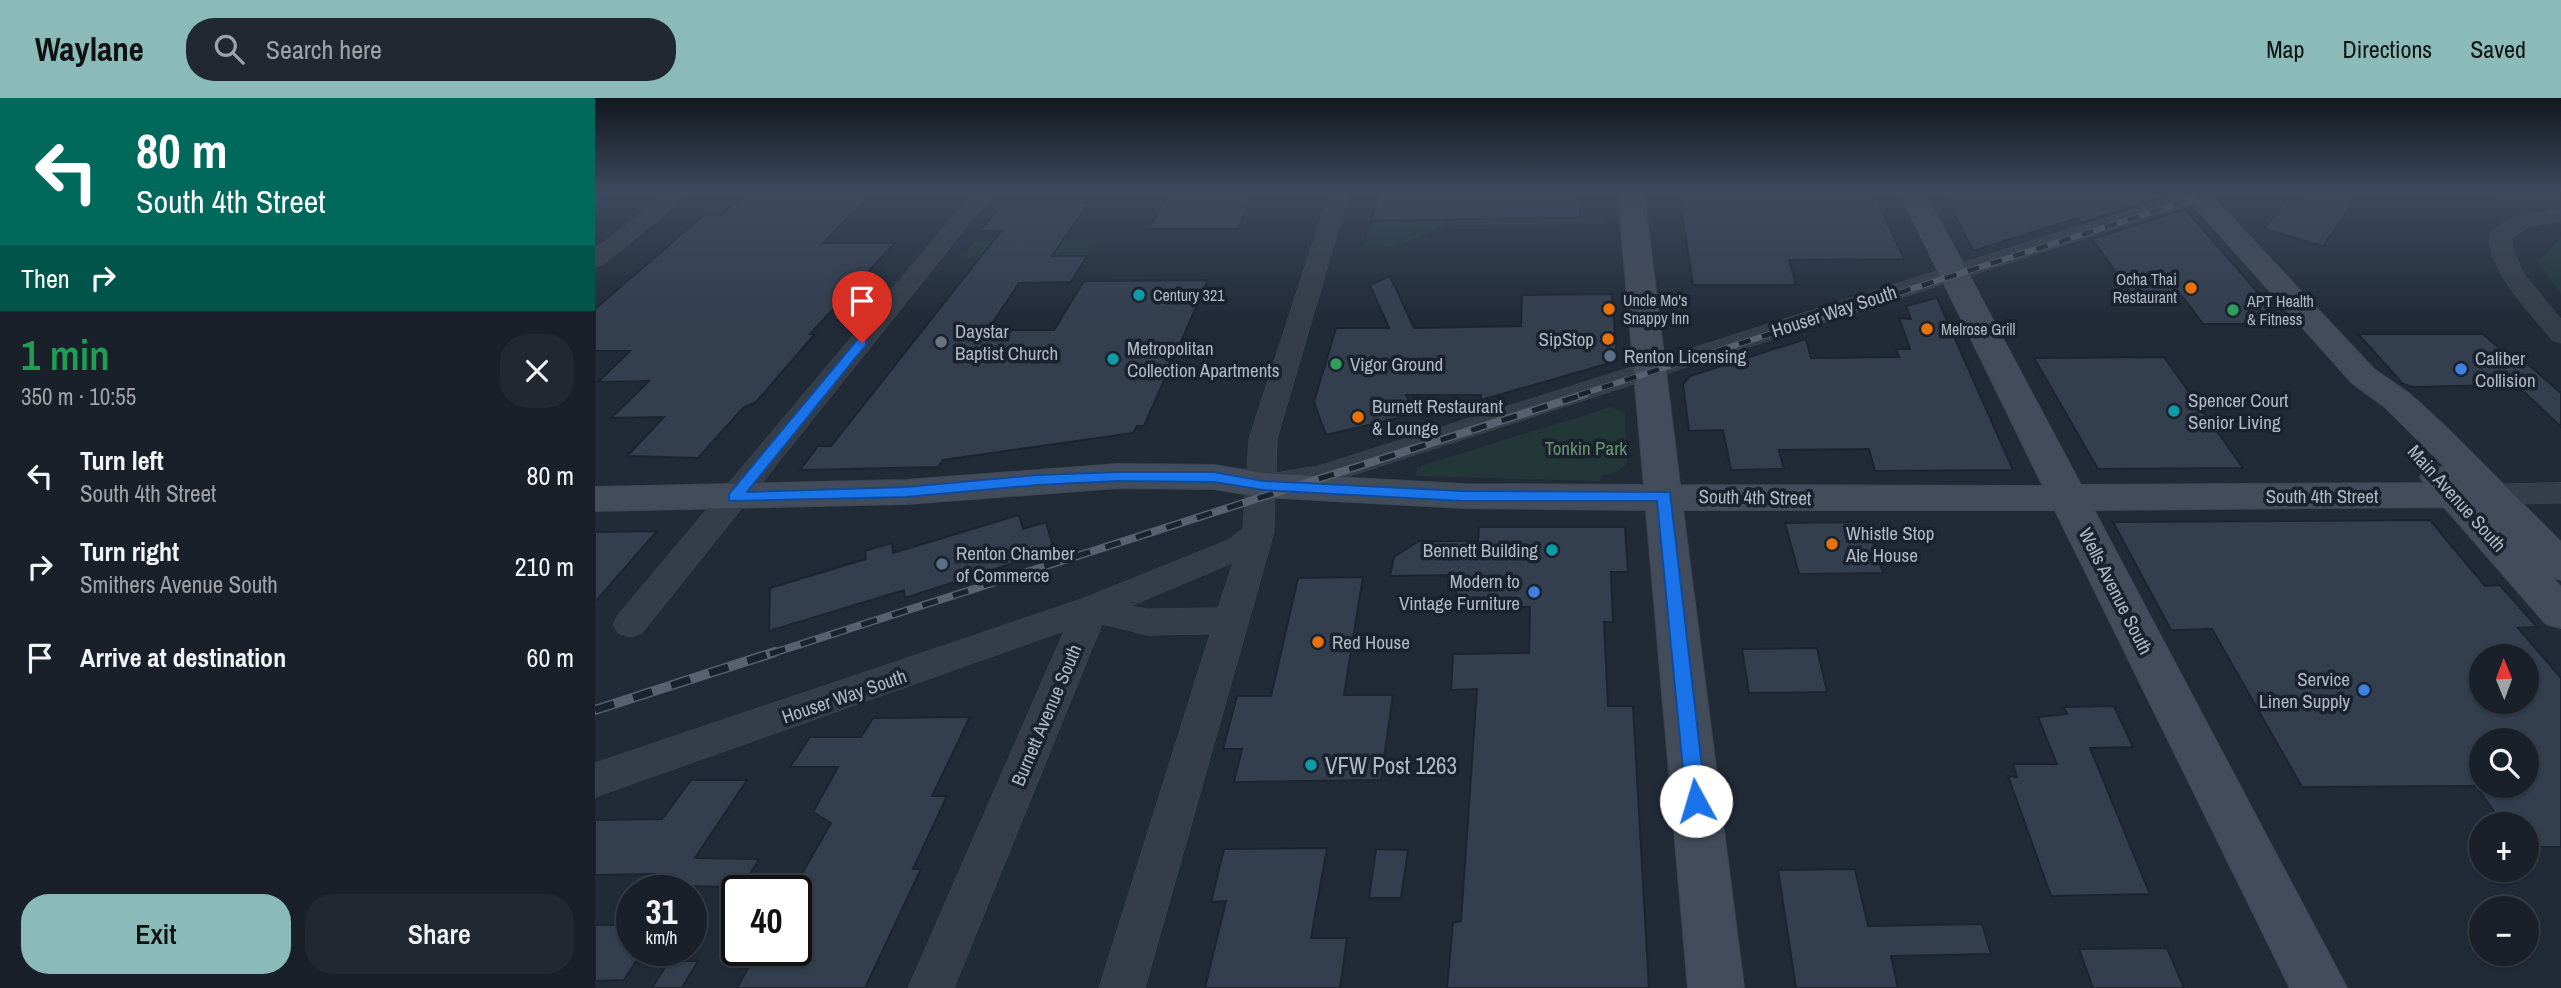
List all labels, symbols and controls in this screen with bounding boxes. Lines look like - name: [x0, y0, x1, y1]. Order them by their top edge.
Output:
- search box: [186, 18, 676, 81]
- text: Waylane: [35, 27, 144, 71]
- icon: search: [210, 30, 248, 68]
- text: Search here: [266, 32, 382, 67]
- text: Map: [2266, 33, 2304, 65]
- text: Directions: [2342, 33, 2432, 65]
- text: Saved: [2470, 33, 2526, 65]
- text: 80 m: [136, 117, 228, 183]
- icon: left: [21, 126, 112, 217]
- text: South 4th Street: [136, 180, 326, 223]
- icon: right: [84, 259, 122, 297]
- text: Then: [21, 261, 70, 296]
- place label: Ocha Thai Restaurant: [2113, 268, 2177, 308]
- pin: [832, 271, 892, 343]
- street label: Houser Way South: [1768, 279, 1900, 343]
- marker: Ocha Thai Restaurant: [2183, 280, 2199, 296]
- icon: arrive: [843, 282, 881, 320]
- place label: Century 321: [1153, 284, 1225, 306]
- marker: Century 321: [1131, 287, 1147, 303]
- place label: Uncle Mo's Snappy Inn: [1623, 289, 1689, 329]
- place label: APT Health & Fitness: [2246, 290, 2314, 330]
- marker: Uncle Mo's Snappy Inn: [1601, 301, 1617, 317]
- marker: APT Health & Fitness: [2225, 302, 2241, 318]
- place label: Daystar Baptist Church: [955, 318, 1058, 366]
- place label: Melrose Grill: [1941, 318, 2015, 340]
- marker: Melrose Grill: [1919, 321, 1935, 337]
- place label: SipStop: [1539, 326, 1594, 352]
- text: 1 min: [21, 327, 110, 383]
- marker: SipStop: [1600, 331, 1616, 347]
- button: close: [500, 334, 574, 408]
- marker: Daystar Baptist Church: [933, 334, 949, 350]
- place label: Metropolitan Collection Apartments: [1127, 335, 1280, 383]
- place label: Renton Licensing: [1624, 343, 1746, 369]
- place label: Caliber Collision: [2475, 345, 2536, 393]
- marker: Renton Licensing: [1602, 348, 1618, 364]
- marker: Metropolitan Collection Apartments: [1105, 351, 1121, 367]
- place label: Vigor Ground: [1350, 351, 1443, 377]
- marker: Vigor Ground: [1328, 356, 1344, 372]
- marker: Caliber Collision: [2453, 361, 2469, 377]
- text: 350 m · 10:55: [21, 381, 136, 412]
- place label: Spencer Court Senior Living: [2188, 387, 2289, 435]
- place label: Burnett Restaurant & Lounge: [1372, 393, 1503, 441]
- marker: Spencer Court Senior Living: [2166, 403, 2182, 419]
- marker: Burnett Restaurant & Lounge: [1350, 409, 1366, 425]
- park label: Tonkin Park: [1545, 435, 1627, 461]
- street label: Main Avenue South: [2402, 439, 2512, 557]
- text: Turn left: [80, 443, 164, 478]
- icon: left: [21, 457, 59, 495]
- text: 80 m: [527, 458, 574, 493]
- text: South 4th Street: [80, 478, 216, 509]
- street label: South 4th Street: [1698, 483, 1812, 511]
- street label: South 4th Street: [2266, 483, 2379, 509]
- place label: Whistle Stop Ale House: [1845, 520, 1934, 568]
- street label: Wells Avenue South: [2073, 523, 2159, 659]
- text: Turn right: [80, 534, 179, 569]
- marker: Whistle Stop Ale House: [1824, 536, 1840, 552]
- place label: Bennett Building: [1423, 537, 1538, 563]
- place label: Renton Chamber of Commerce: [956, 540, 1075, 588]
- marker: Bennett Building: [1544, 542, 1560, 558]
- icon: right: [21, 548, 59, 586]
- text: 210 m: [515, 549, 574, 584]
- marker: Renton Chamber of Commerce: [934, 556, 950, 572]
- place label: Modern to Vintage Furniture: [1399, 568, 1520, 616]
- text: Smithers Avenue South: [80, 569, 278, 600]
- marker: Modern to Vintage Furniture: [1526, 584, 1542, 600]
- place label: Red House: [1332, 629, 1410, 655]
- marker: Red House: [1310, 634, 1326, 650]
- icon: arrive: [21, 639, 59, 677]
- text: Arrive at destination: [80, 640, 286, 675]
- text: 60 m: [527, 640, 574, 675]
- street label: Burnett Avenue South: [1004, 640, 1088, 790]
- north arrow: [2469, 644, 2539, 714]
- map controls: [2469, 644, 2539, 966]
- street label: Houser Way South: [778, 663, 910, 729]
- place label: Service Linen Supply: [2259, 666, 2350, 714]
- marker: Service Linen Supply: [2356, 682, 2372, 698]
- button: search: [2469, 728, 2539, 798]
- place label: VFW Post 1263: [1325, 750, 1457, 781]
- marker: VFW Post 1263: [1303, 757, 1319, 773]
- position arrow: [1659, 764, 1733, 838]
- button: +: [2469, 812, 2539, 882]
- speed limit sign: 40: [721, 875, 812, 966]
- text: 31: [646, 888, 677, 935]
- button: Exit: [21, 894, 291, 974]
- button: Share: [305, 894, 574, 974]
- button: −: [2469, 896, 2539, 966]
- text: km/h: [646, 925, 678, 950]

